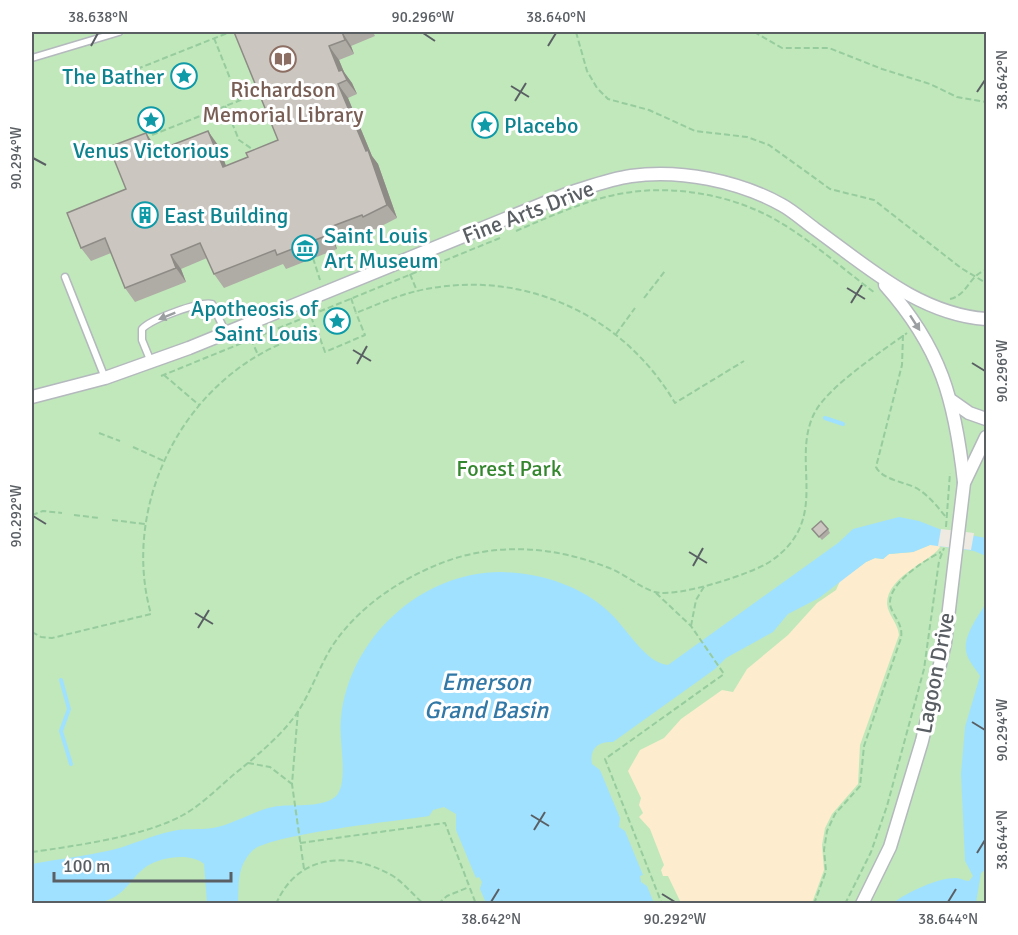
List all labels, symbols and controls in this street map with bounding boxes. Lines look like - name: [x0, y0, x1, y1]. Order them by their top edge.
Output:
- text: 38.638°N: [68, 8, 128, 26]
- text: 90.296°W: [392, 8, 455, 26]
- text: 38.640°N: [526, 8, 586, 26]
- library icon: Richardson Memorial Library: [268, 44, 298, 74]
- text: 38.642°N: [993, 50, 1011, 110]
- place icon: The Bather: [169, 61, 199, 91]
- place label: The Bather: [62, 63, 164, 90]
- place label: Richardson Memorial Library: [202, 76, 364, 128]
- place icon: Venus Victorious: [136, 105, 166, 135]
- place icon: Placebo: [470, 110, 500, 140]
- place label: Placebo: [504, 112, 578, 139]
- text: 90.294°W: [7, 126, 25, 189]
- place label: Venus Victorious: [73, 137, 229, 164]
- street label: Fine Arts Drive: [458, 175, 598, 249]
- building icon: East Building: [130, 200, 160, 230]
- place label: East Building: [164, 202, 288, 229]
- place label: Saint Louis Art Museum: [324, 222, 439, 274]
- museum icon: Saint Louis Art Museum: [290, 233, 320, 263]
- place label: Apotheosis of Saint Louis: [191, 295, 320, 347]
- place icon: Apotheosis of Saint Louis: [322, 306, 352, 336]
- one-way arrow: [158, 311, 176, 321]
- one-way arrow: [910, 315, 921, 331]
- text: 90.296°W: [993, 339, 1011, 402]
- park label: Forest Park: [456, 455, 562, 482]
- text: 90.292°W: [7, 484, 25, 547]
- street label: Lagoon Drive: [910, 610, 960, 736]
- water label: Emerson Grand Basin: [424, 667, 549, 725]
- text: 90.294°W: [993, 698, 1011, 761]
- text: 38.644°N: [993, 810, 1011, 870]
- scale bar: [54, 845, 231, 883]
- text: 100 m: [63, 855, 110, 877]
- text: 38.642°N: [461, 910, 521, 928]
- text: 90.292°W: [644, 910, 707, 928]
- text: 38.644°N: [918, 910, 978, 928]

